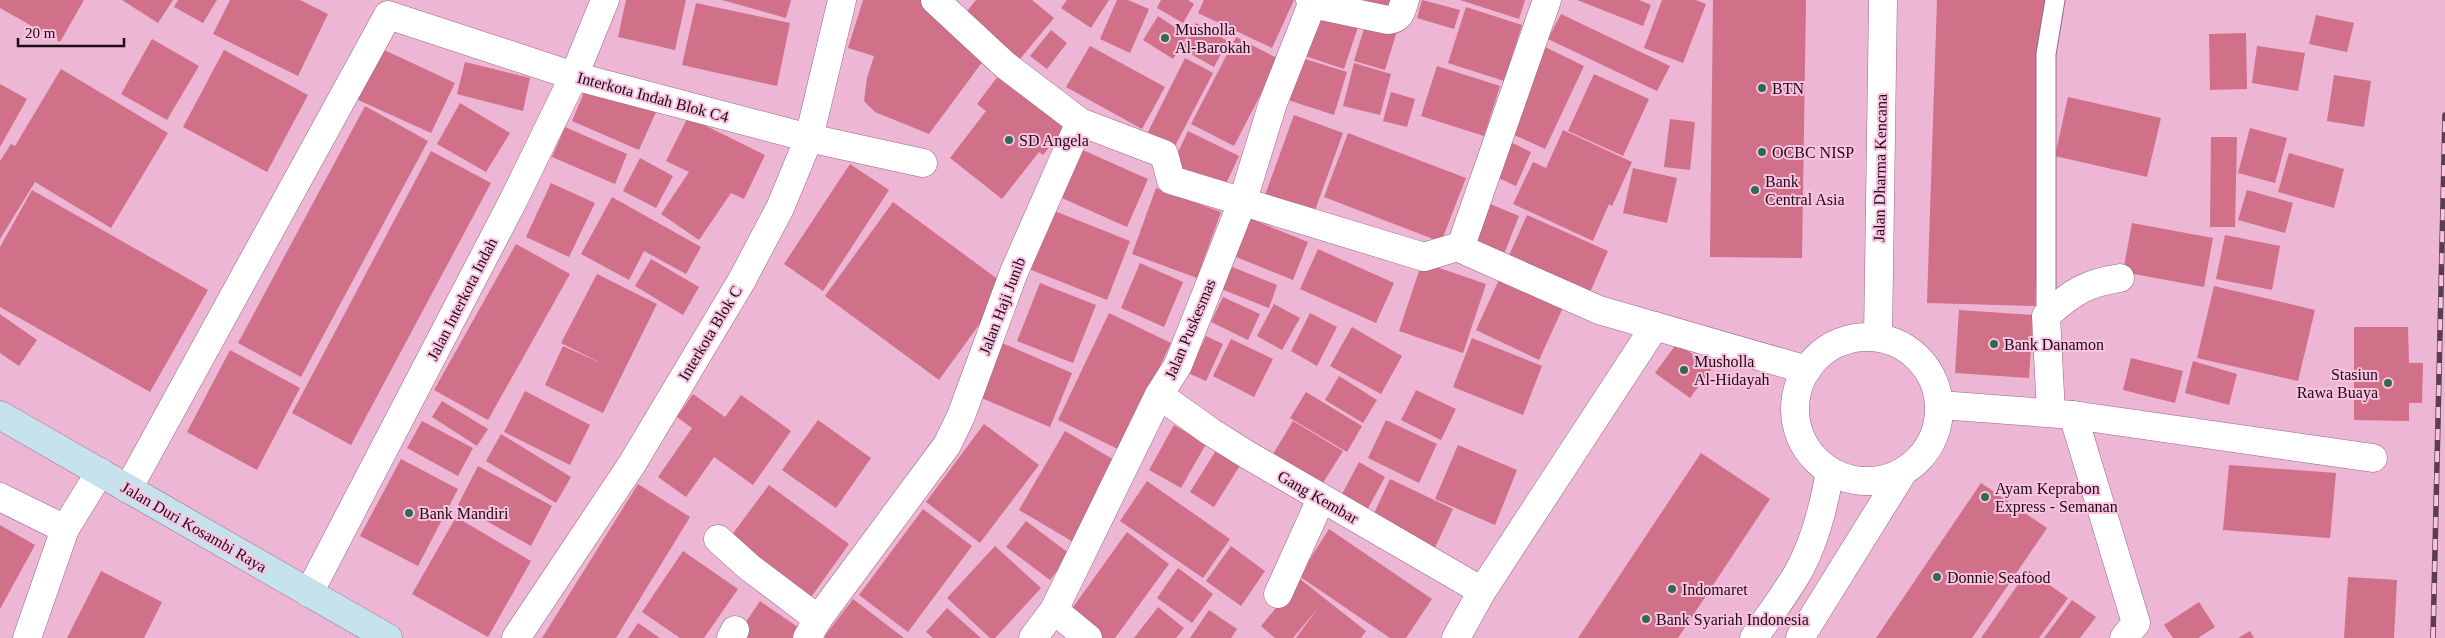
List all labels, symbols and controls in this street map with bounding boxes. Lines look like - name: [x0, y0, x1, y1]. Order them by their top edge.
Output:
- scale bar: [18, 15, 124, 47]
- place label: Musholla Al-Barokah: [1175, 21, 1251, 56]
- text: 20 m: [25, 25, 56, 41]
- marker: Musholla Al-Barokah: [1159, 32, 1171, 44]
- street label: Interkota Indah Blok C4: [575, 69, 731, 125]
- place label: BTN: [1772, 80, 1804, 97]
- marker: BTN: [1756, 82, 1768, 94]
- street label: Jalan Dharma Kencana: [1870, 94, 1890, 242]
- place label: SD Angela: [1019, 132, 1089, 150]
- marker: SD Angela: [1003, 134, 1015, 146]
- place label: OCBC NISP: [1772, 144, 1854, 161]
- marker: OCBC NISP: [1756, 146, 1768, 158]
- place label: Bank Central Asia: [1765, 173, 1845, 208]
- marker: Bank Central Asia: [1749, 184, 1761, 196]
- street label: Jalan Interkota Indah: [424, 235, 500, 363]
- street label: Jalan Haji Junib: [976, 255, 1029, 358]
- street label: Jalan Puskesmas: [1161, 276, 1219, 382]
- street label: Interkota Blok C: [675, 283, 745, 383]
- place label: Bank Danamon: [2004, 336, 2104, 353]
- marker: Bank Danamon: [1988, 338, 2000, 350]
- place label: Musholla Al-Hidayah: [1694, 353, 1770, 389]
- marker: Musholla Al-Hidayah: [1678, 364, 1690, 376]
- place label: Stasiun Rawa Buaya: [2297, 366, 2378, 402]
- marker: Stasiun Rawa Buaya: [2382, 377, 2394, 389]
- street label: Gang Kembar: [1274, 467, 1362, 528]
- street label: Jalan Duri Kosambi Raya: [118, 478, 270, 576]
- place label: Ayam Keprabon Express - Semanan: [1995, 480, 2118, 516]
- marker: Ayam Keprabon Express - Semanan: [1979, 491, 1991, 503]
- place label: Bank Mandiri: [419, 505, 509, 522]
- marker: Bank Mandiri: [403, 507, 415, 519]
- place label: Donnie Seafood: [1947, 569, 2051, 586]
- marker: Donnie Seafood: [1931, 571, 1943, 583]
- place label: Indomaret: [1682, 581, 1748, 598]
- marker: Indomaret: [1666, 583, 1678, 595]
- place label: Bank Syariah Indonesia: [1656, 611, 1809, 629]
- marker: Bank Syariah Indonesia: [1640, 613, 1652, 625]

